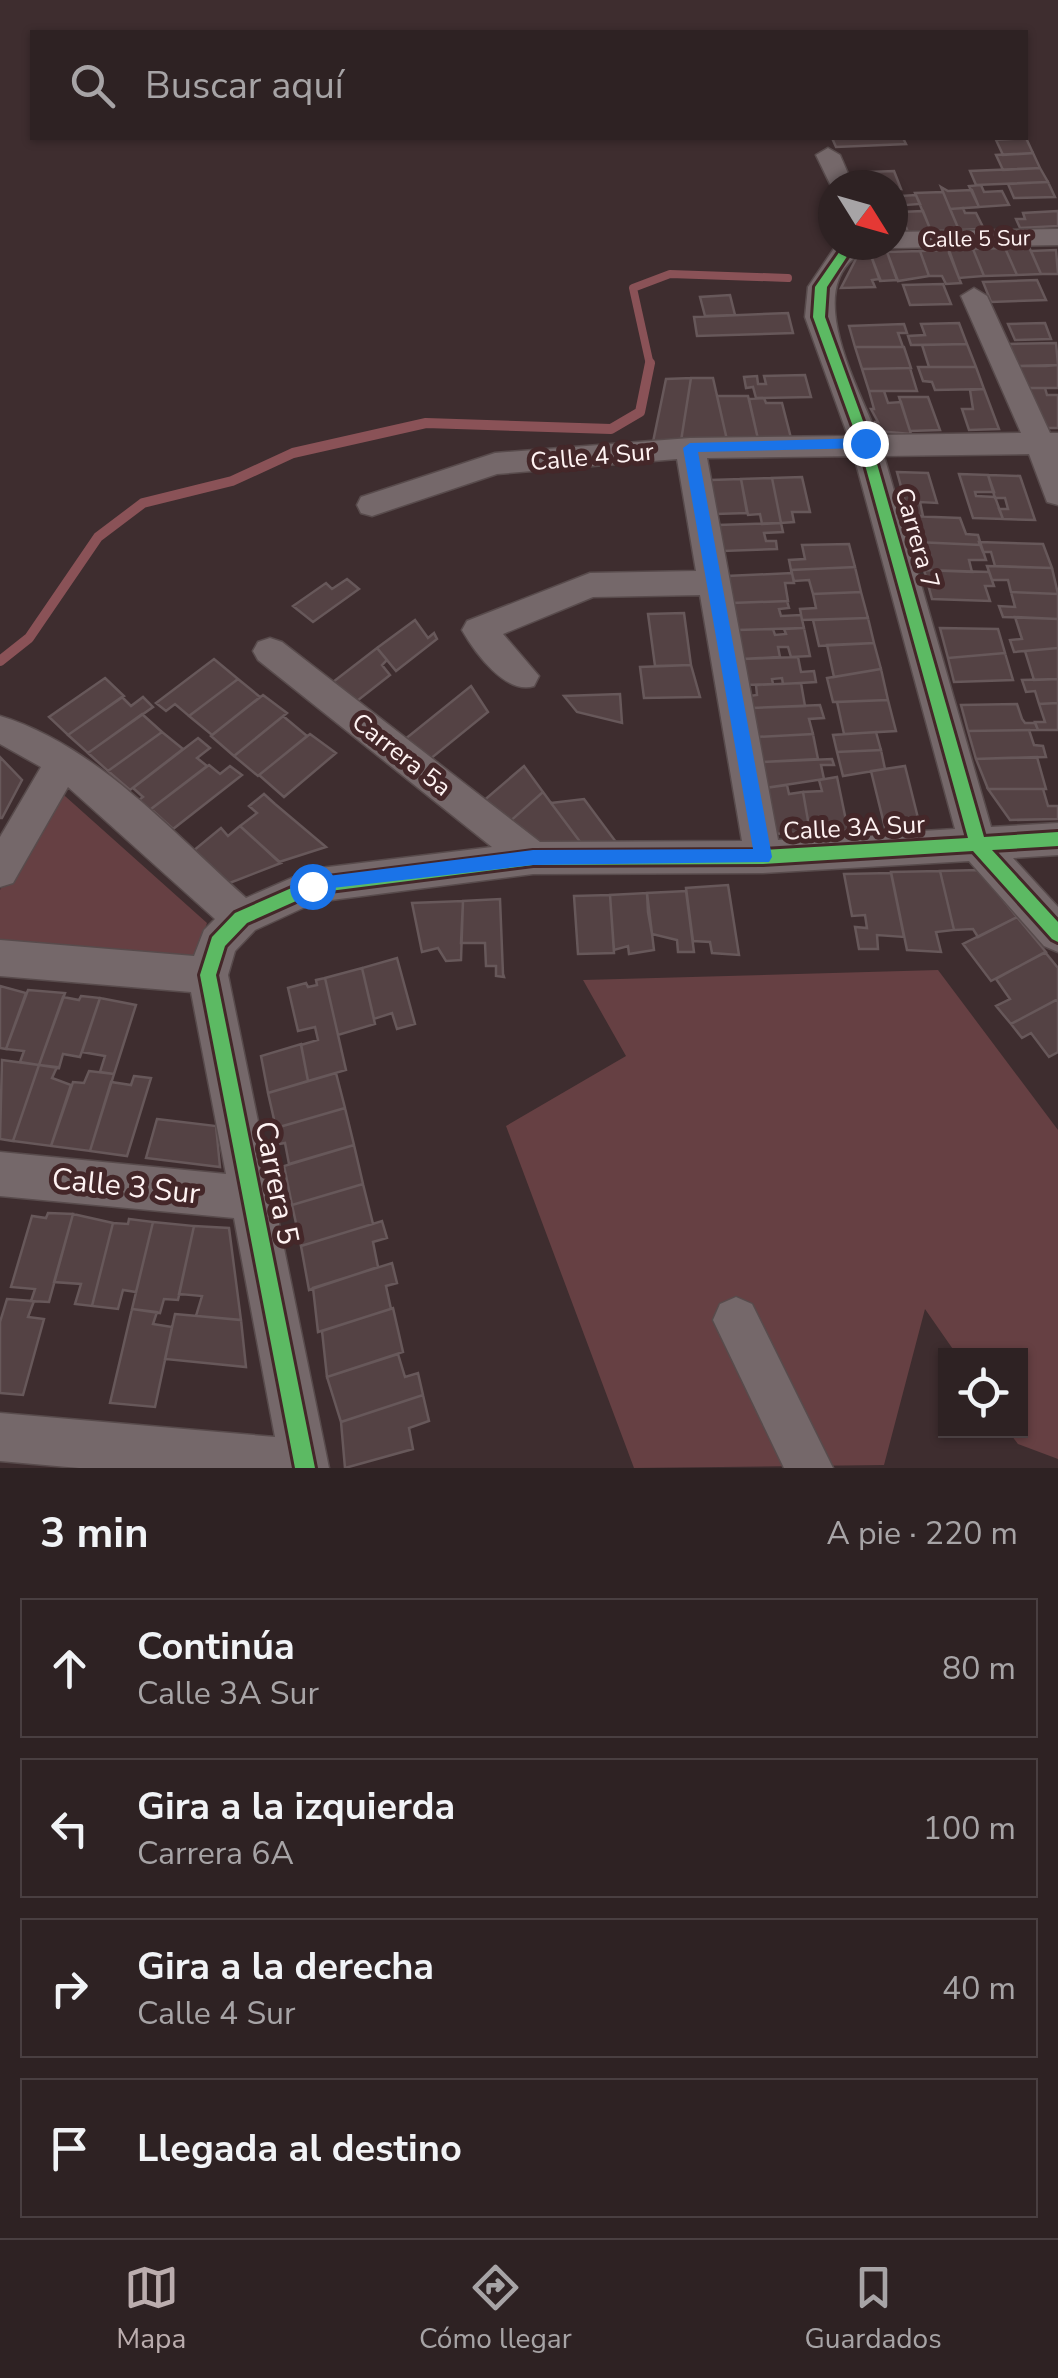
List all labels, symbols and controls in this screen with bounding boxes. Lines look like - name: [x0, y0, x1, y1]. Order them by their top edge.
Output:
- search box: [30, 30, 1028, 140]
- icon: search: [65, 58, 120, 113]
- text: Buscar aquí: [145, 60, 344, 111]
- north arrow: [818, 170, 908, 260]
- street label: Calle 5 Sur: [921, 223, 1031, 255]
- route end: [843, 421, 889, 467]
- street label: Calle 4 Sur: [529, 435, 655, 479]
- street label: Carrera 7: [886, 483, 948, 593]
- street label: Carrera 5a: [345, 705, 458, 804]
- street label: Calle 3A Sur: [782, 807, 926, 849]
- route start: [290, 864, 336, 910]
- street label: Carrera 5: [244, 1118, 309, 1248]
- street label: Calle 3 Sur: [50, 1158, 202, 1215]
- map controls: [938, 1348, 1028, 1438]
- button: locate: [938, 1348, 1028, 1438]
- text: 3 min: [40, 1505, 149, 1562]
- text: A pie · 220 m: [826, 1512, 1018, 1555]
- text: Continúa: [137, 1621, 295, 1672]
- icon: ahead: [42, 1641, 97, 1696]
- text: 80 m: [942, 1647, 1016, 1690]
- text: Calle 3A Sur: [137, 1672, 319, 1715]
- text: Gira a la izquierda: [137, 1781, 455, 1832]
- icon: left: [42, 1801, 97, 1856]
- text: 100 m: [923, 1807, 1016, 1850]
- text: Carrera 6A: [137, 1832, 294, 1875]
- text: Gira a la derecha: [137, 1941, 434, 1992]
- icon: right: [42, 1961, 97, 2016]
- text: 40 m: [942, 1967, 1016, 2010]
- text: Calle 4 Sur: [137, 1992, 296, 2035]
- icon: arrive: [42, 2121, 97, 2176]
- text: Llegada al destino: [137, 2123, 462, 2174]
- tab: Mapa: [116, 2260, 186, 2358]
- tab: Cómo llegar: [419, 2260, 572, 2358]
- tab: Guardados: [804, 2260, 942, 2358]

